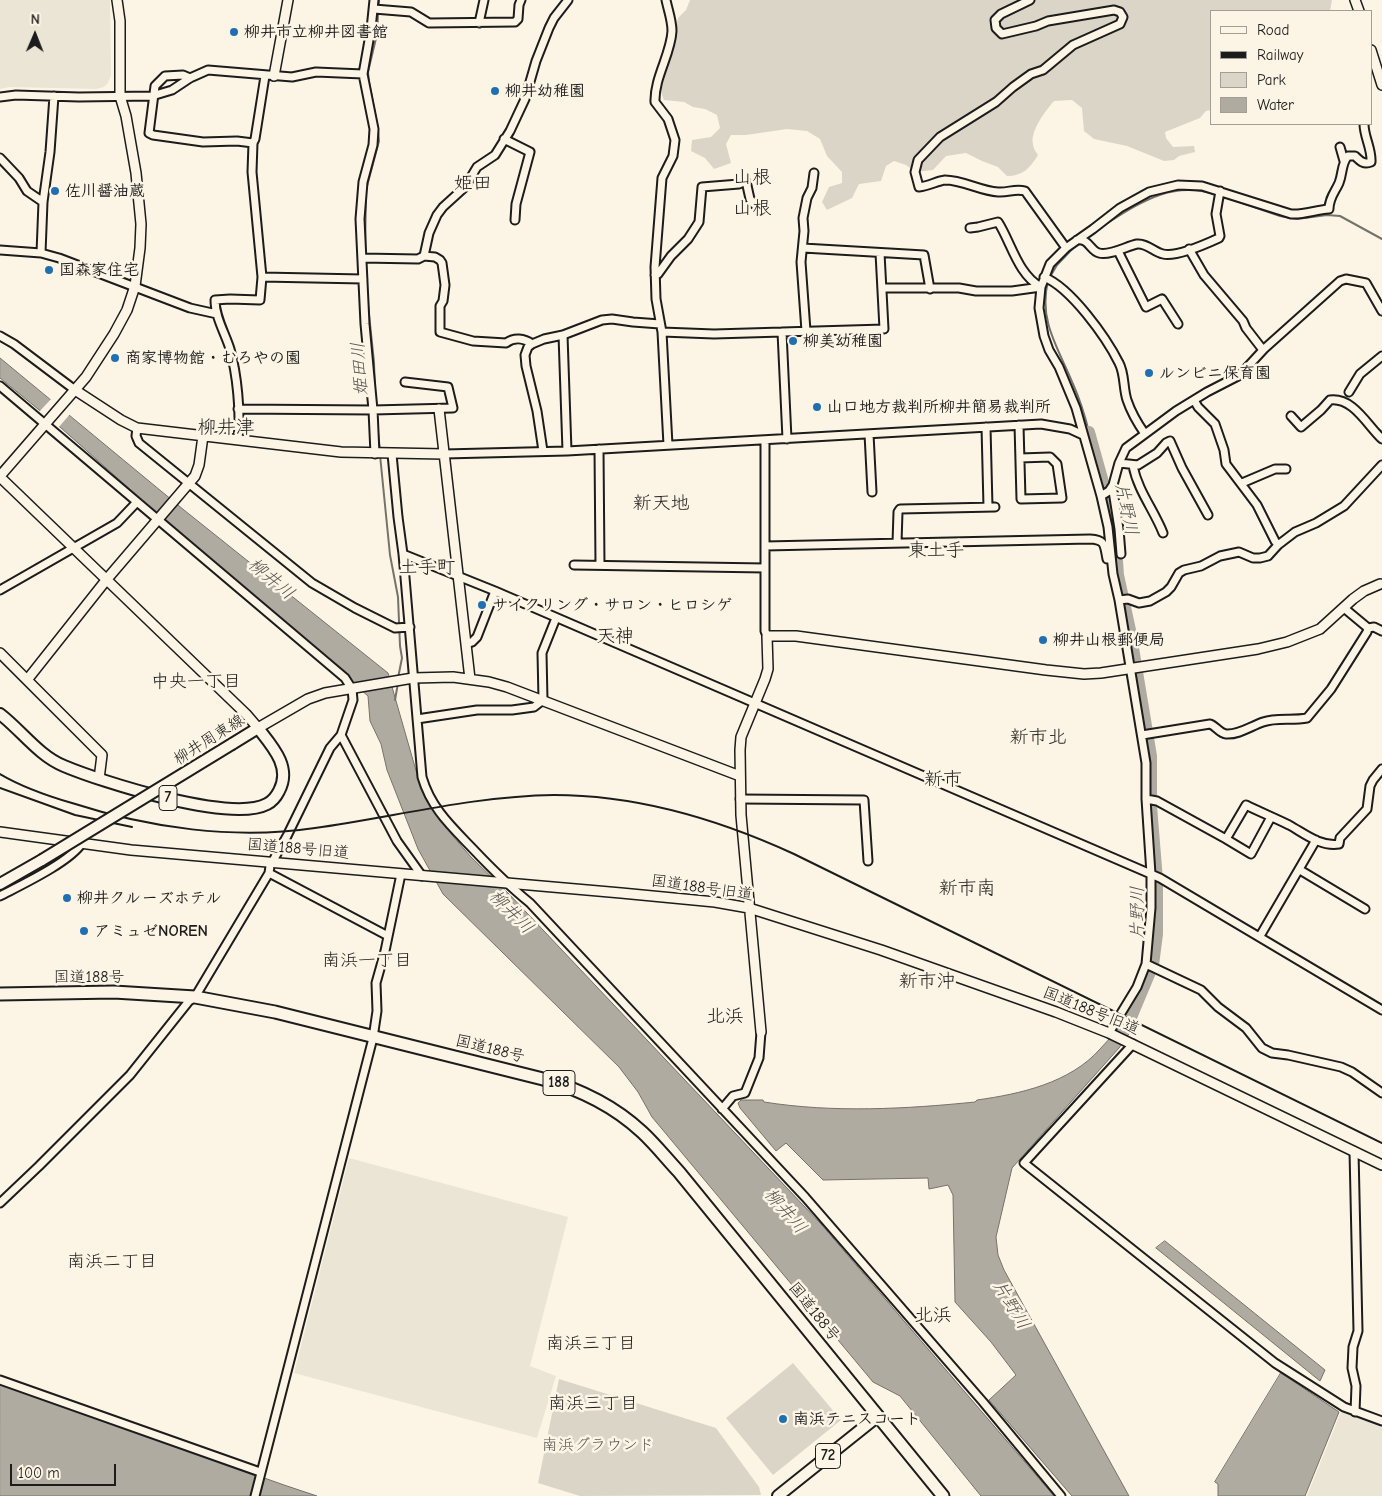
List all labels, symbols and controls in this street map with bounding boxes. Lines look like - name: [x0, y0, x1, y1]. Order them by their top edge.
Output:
- north arrow: [10, 10, 60, 60]
- legend: [1210, 10, 1372, 125]
- text: N: [31, 11, 40, 28]
- text: Road: [1257, 21, 1289, 39]
- place label: 柳井市立柳井図書館: [244, 22, 388, 42]
- marker: 柳井市立柳井図書館: [228, 26, 240, 38]
- text: Railway: [1257, 46, 1303, 64]
- text: Park: [1257, 71, 1286, 89]
- place label: 柳井幼稚園: [505, 81, 585, 101]
- marker: 柳井幼稚園: [489, 85, 501, 97]
- text: Water: [1257, 96, 1294, 114]
- district label: 山根: [733, 167, 771, 189]
- district label: 姫田: [454, 173, 492, 195]
- place label: 佐川醤油蔵: [65, 181, 145, 201]
- marker: 佐川醤油蔵: [49, 185, 61, 197]
- district label: 山根: [733, 198, 771, 220]
- place label: 国森家住宅: [59, 260, 139, 280]
- marker: 国森家住宅: [43, 264, 55, 276]
- place label: 柳美幼稚園: [803, 331, 883, 351]
- marker: 柳美幼稚園: [787, 335, 799, 347]
- water label: 姫田川: [347, 341, 373, 397]
- place label: 商家博物館・むろやの園: [125, 348, 301, 368]
- marker: 商家博物館・むろやの園: [109, 352, 121, 364]
- place label: ルンビニ保育園: [1159, 363, 1271, 383]
- marker: ルンビニ保育園: [1143, 367, 1155, 379]
- place label: 山口地方裁判所柳井簡易裁判所: [827, 397, 1051, 417]
- marker: 山口地方裁判所柳井簡易裁判所: [811, 401, 823, 413]
- district label: 柳井津: [198, 417, 254, 439]
- water label: 片野川: [1110, 480, 1142, 538]
- district label: 新天地: [633, 493, 689, 515]
- district label: 東土手: [908, 540, 964, 562]
- water label: 柳井川: [243, 553, 299, 605]
- district label: 土手町: [399, 557, 455, 579]
- place label: サイクリング・サロン・ヒロシゲ: [492, 595, 732, 615]
- marker: サイクリング・サロン・ヒロシゲ: [476, 599, 488, 611]
- district label: 天神: [596, 626, 634, 648]
- place label: 柳井山根郵便局: [1053, 630, 1165, 650]
- marker: 柳井山根郵便局: [1037, 634, 1049, 646]
- district label: 中央一丁目: [151, 671, 241, 693]
- street label: 柳井周東線: [170, 711, 248, 769]
- district label: 新市北: [1010, 727, 1066, 749]
- district label: 新市: [924, 769, 962, 791]
- road number: 7: [159, 786, 177, 810]
- street label: 国道188号旧道: [246, 835, 350, 863]
- street label: 国道188号旧道: [650, 871, 754, 905]
- district label: 新市南: [939, 878, 995, 900]
- water label: 柳井川: [484, 885, 538, 939]
- water label: 片野川: [1127, 886, 1149, 940]
- place label: 柳井クルーズホテル: [77, 888, 222, 908]
- marker: 柳井クルーズホテル: [61, 892, 73, 904]
- place label: アミュゼNOREN: [94, 921, 208, 941]
- marker: アミュゼNOREN: [78, 925, 90, 937]
- district label: 南浜一丁目: [322, 950, 412, 972]
- street label: 国道188号: [54, 967, 124, 987]
- district label: 新市沖: [899, 971, 955, 993]
- street label: 国道188号旧道: [1040, 983, 1142, 1039]
- district label: 北浜: [706, 1006, 744, 1028]
- street label: 国道188号: [453, 1031, 527, 1067]
- road number: 188: [543, 1070, 575, 1096]
- water label: 柳井川: [759, 1184, 811, 1238]
- district label: 南浜二丁目: [67, 1251, 157, 1273]
- water label: 片野川: [988, 1276, 1034, 1334]
- street label: 国道188号: [784, 1278, 844, 1346]
- district label: 北浜: [914, 1305, 952, 1327]
- district label: 南浜三丁目: [546, 1333, 636, 1355]
- district label: 南浜三丁目: [548, 1393, 638, 1415]
- place label: 南浜テニスコート: [793, 1409, 921, 1429]
- marker: 南浜テニスコート: [777, 1413, 789, 1425]
- park label: 南浜グラウンド: [542, 1435, 654, 1455]
- road number: 72: [816, 1444, 840, 1468]
- scale bar: [12, 1454, 119, 1486]
- text: 100 m: [18, 1464, 60, 1482]

